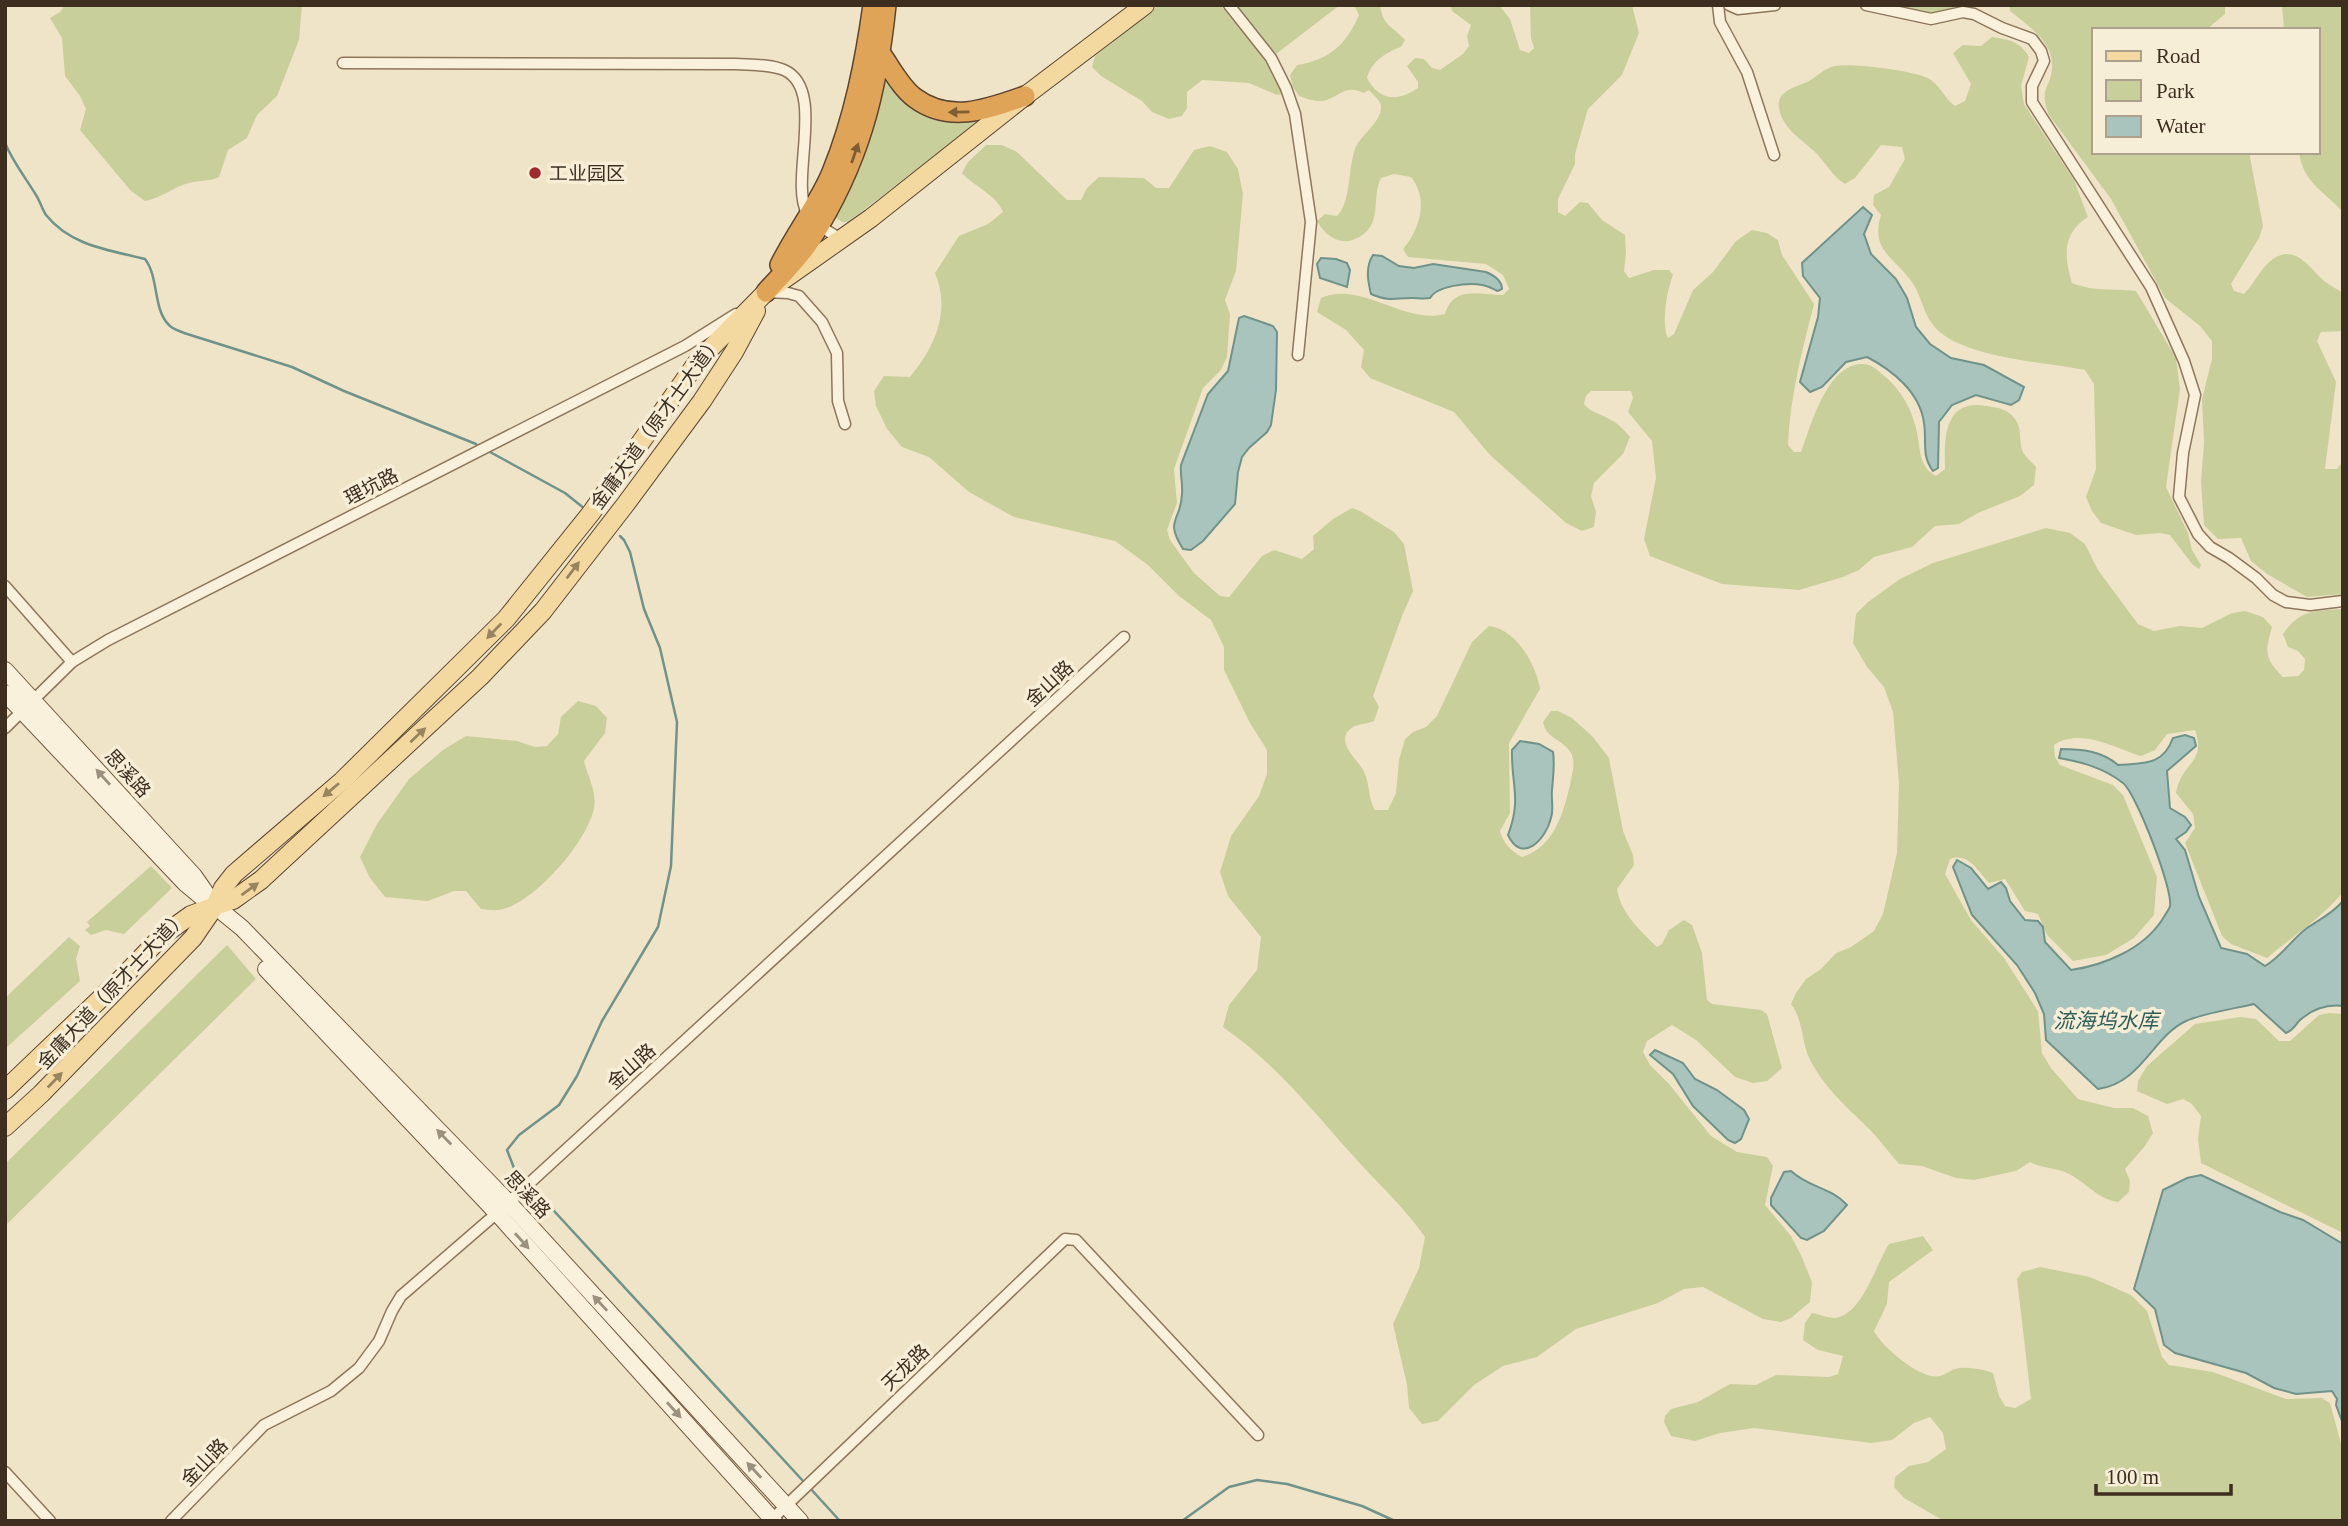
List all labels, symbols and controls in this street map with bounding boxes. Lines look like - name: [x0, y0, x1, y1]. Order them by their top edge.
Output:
- legend: [2092, 28, 2320, 154]
- text: Road: [2156, 44, 2201, 68]
- text: Park: [2156, 79, 2195, 103]
- one-way arrow: [948, 106, 970, 118]
- text: Water: [2156, 114, 2206, 138]
- one-way arrow: [850, 143, 861, 164]
- place label: 工业园区: [549, 163, 625, 184]
- marker: 工业园区: [527, 165, 543, 181]
- street label: 金庸大道（原才士大道）: [586, 332, 726, 513]
- street label: 理坑路: [341, 464, 401, 509]
- one-way arrow: [566, 561, 580, 579]
- one-way arrow: [486, 622, 502, 639]
- street label: 金山路: [1021, 656, 1077, 710]
- one-way arrow: [409, 727, 427, 743]
- street label: 思溪路: [101, 745, 155, 802]
- one-way arrow: [95, 768, 111, 786]
- one-way arrow: [323, 783, 341, 798]
- one-way arrow: [241, 882, 259, 896]
- street label: 金庸大道（原才士大道）: [33, 906, 191, 1073]
- water label: 流海坞水库: [2054, 1009, 2161, 1033]
- street label: 金山路: [603, 1039, 660, 1093]
- one-way arrow: [46, 1072, 62, 1089]
- one-way arrow: [437, 1129, 453, 1146]
- street label: 思溪路: [501, 1166, 555, 1222]
- one-way arrow: [514, 1232, 530, 1250]
- one-way arrow: [592, 1294, 608, 1312]
- street label: 天龙路: [878, 1340, 933, 1395]
- one-way arrow: [666, 1401, 682, 1419]
- street label: 金山路: [177, 1435, 232, 1490]
- scale bar: [2096, 1452, 2231, 1496]
- one-way arrow: [747, 1462, 763, 1479]
- text: 100 m: [2106, 1465, 2159, 1489]

